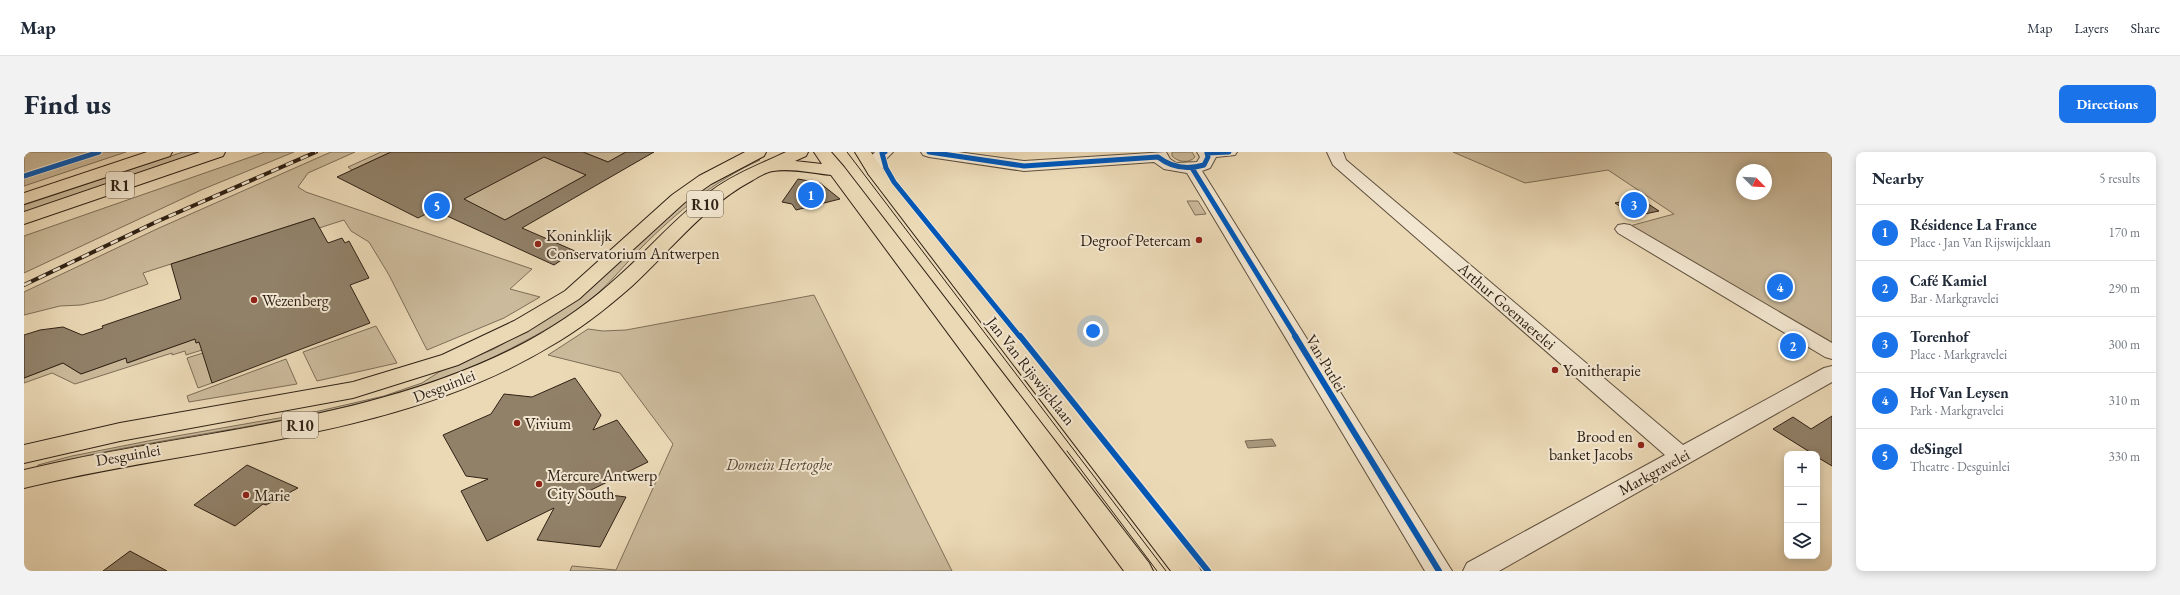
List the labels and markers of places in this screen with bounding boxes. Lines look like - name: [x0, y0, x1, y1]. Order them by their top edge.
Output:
- pin: 1: [798, 180, 824, 210]
- pin: 3: [1621, 190, 1647, 220]
- pin: 5: [424, 191, 450, 221]
- place label: Koninklijk Conservatorium Antwerpen: [546, 225, 720, 264]
- place label: Degroof Petercam: [1080, 230, 1192, 251]
- marker: Degroof Petercam: [1194, 235, 1204, 245]
- marker: Koninklijk Conservatorium Antwerpen: [533, 239, 543, 249]
- pin: 4: [1767, 272, 1793, 302]
- place label: Wezenberg: [262, 290, 330, 311]
- marker: Wezenberg: [249, 295, 259, 305]
- pin: 2: [1780, 331, 1806, 361]
- place label: Yonitherapie: [1563, 360, 1641, 381]
- marker: Yonitherapie: [1550, 365, 1560, 375]
- place label: Vivium: [525, 413, 572, 434]
- marker: Vivium: [512, 418, 522, 428]
- place label: Brood en banket Jacobs: [1549, 426, 1634, 465]
- marker: Brood en banket Jacobs: [1636, 440, 1646, 450]
- place label: Mercure Antwerp City South: [547, 465, 657, 504]
- marker: Mercure Antwerp City South: [534, 479, 544, 489]
- place label: Marie: [254, 485, 290, 506]
- marker: Marie: [241, 490, 251, 500]

